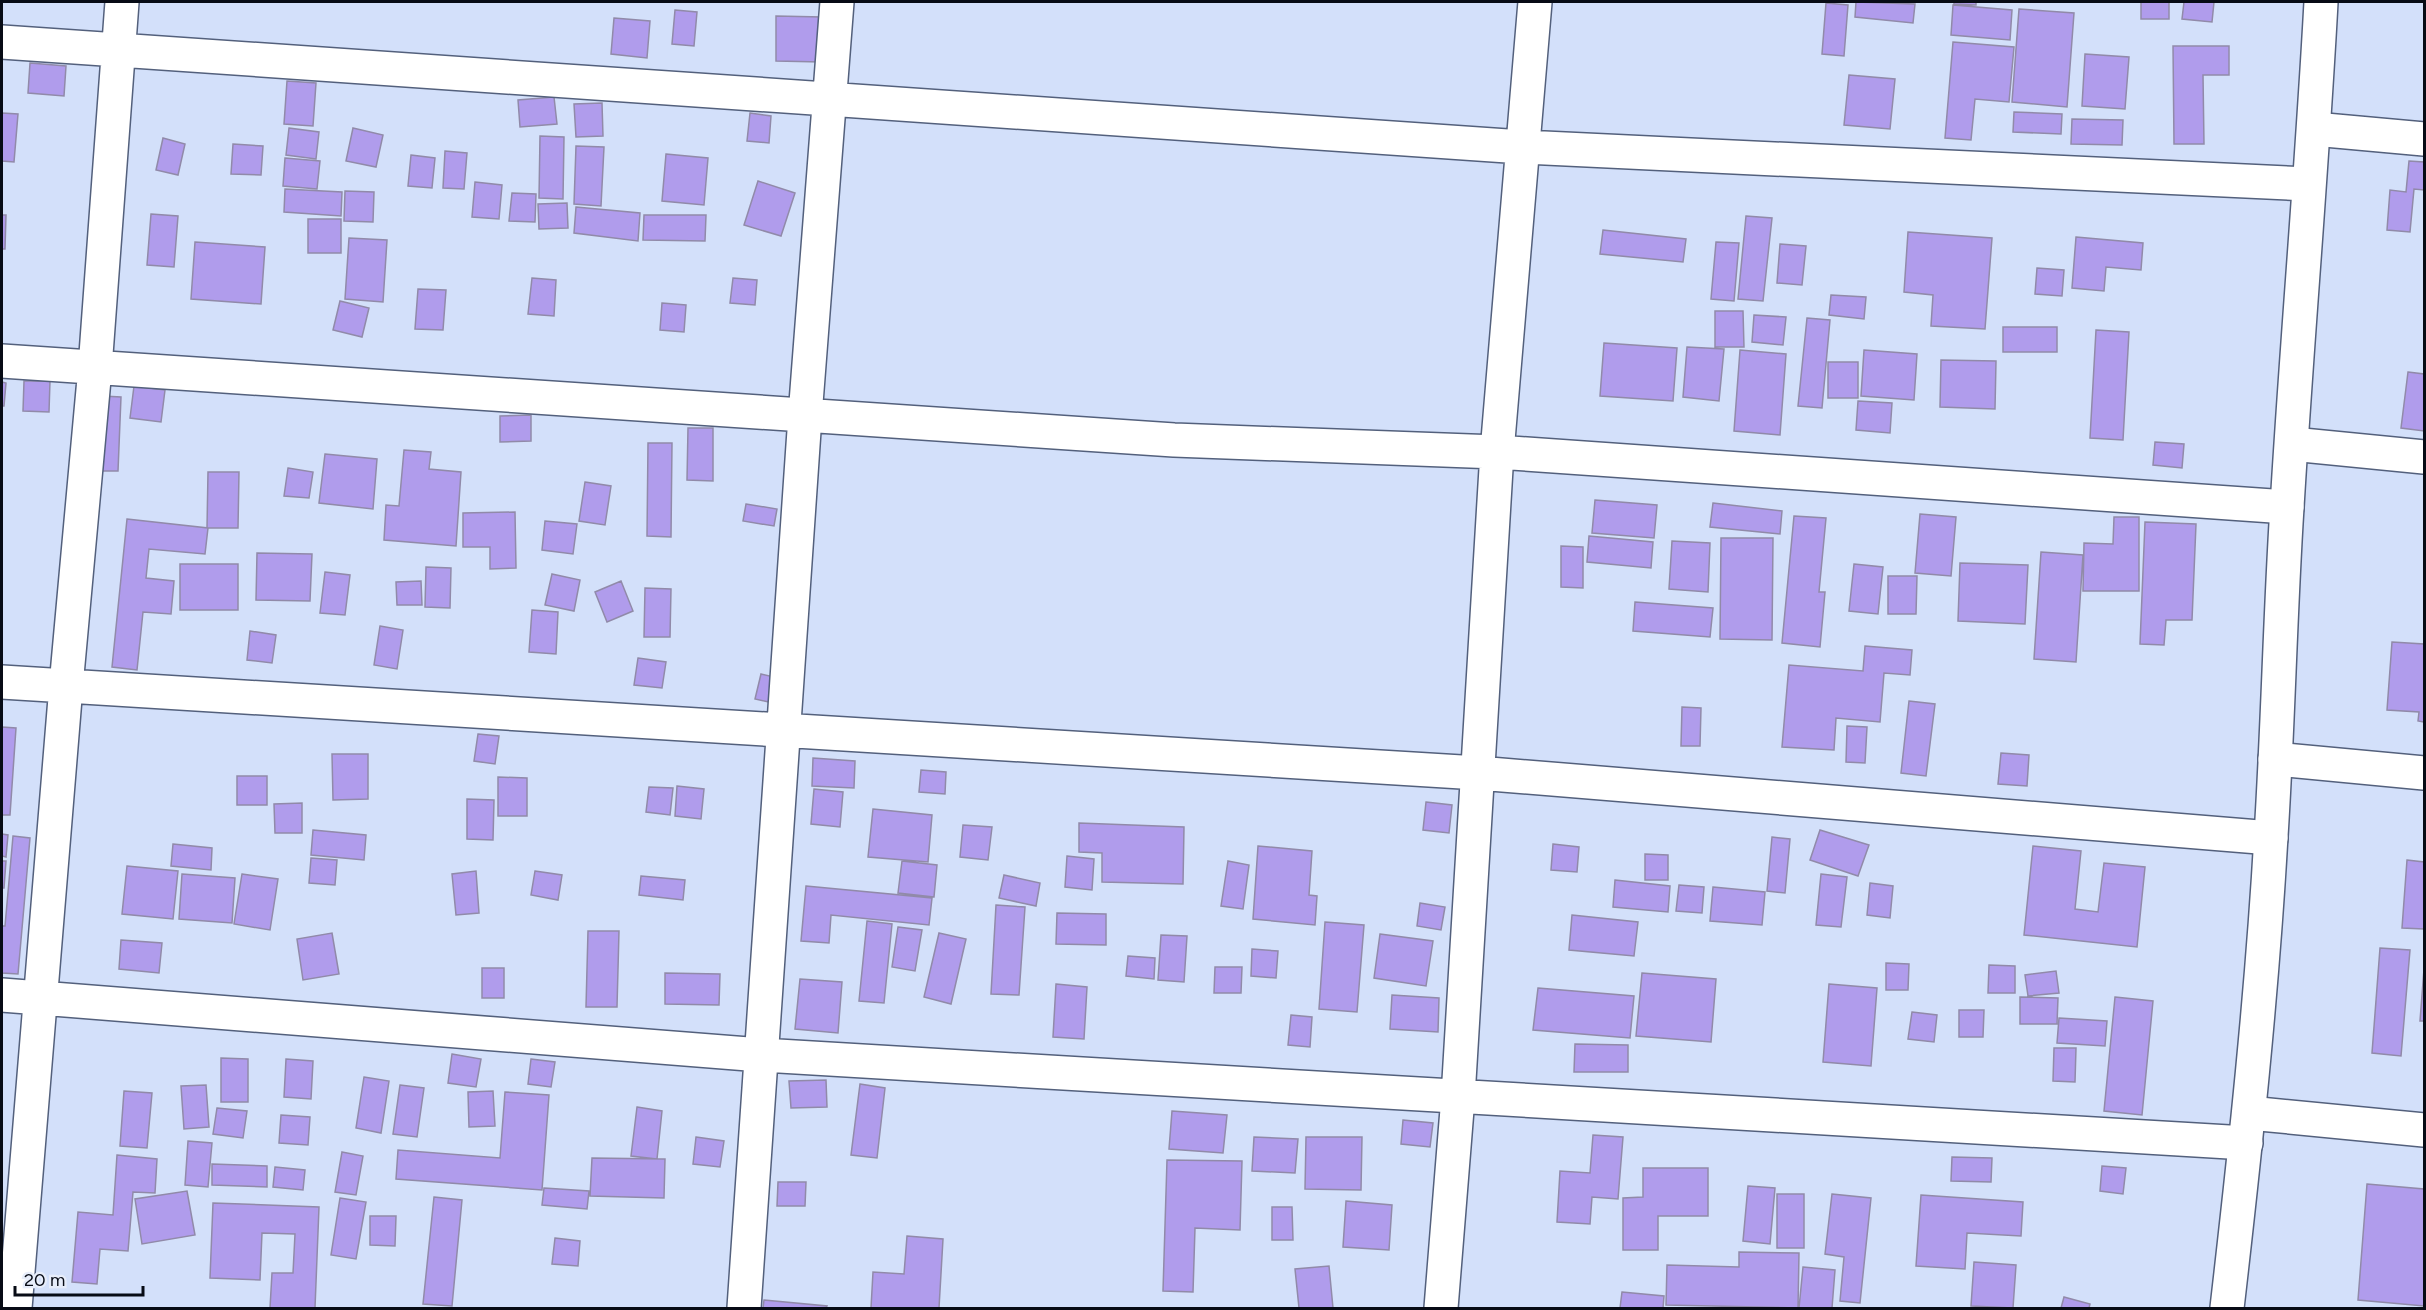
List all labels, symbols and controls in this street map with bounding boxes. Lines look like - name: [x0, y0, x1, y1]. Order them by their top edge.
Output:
- scale bar: [15, 1259, 142, 1297]
- text: 20 m: [24, 1269, 65, 1291]

